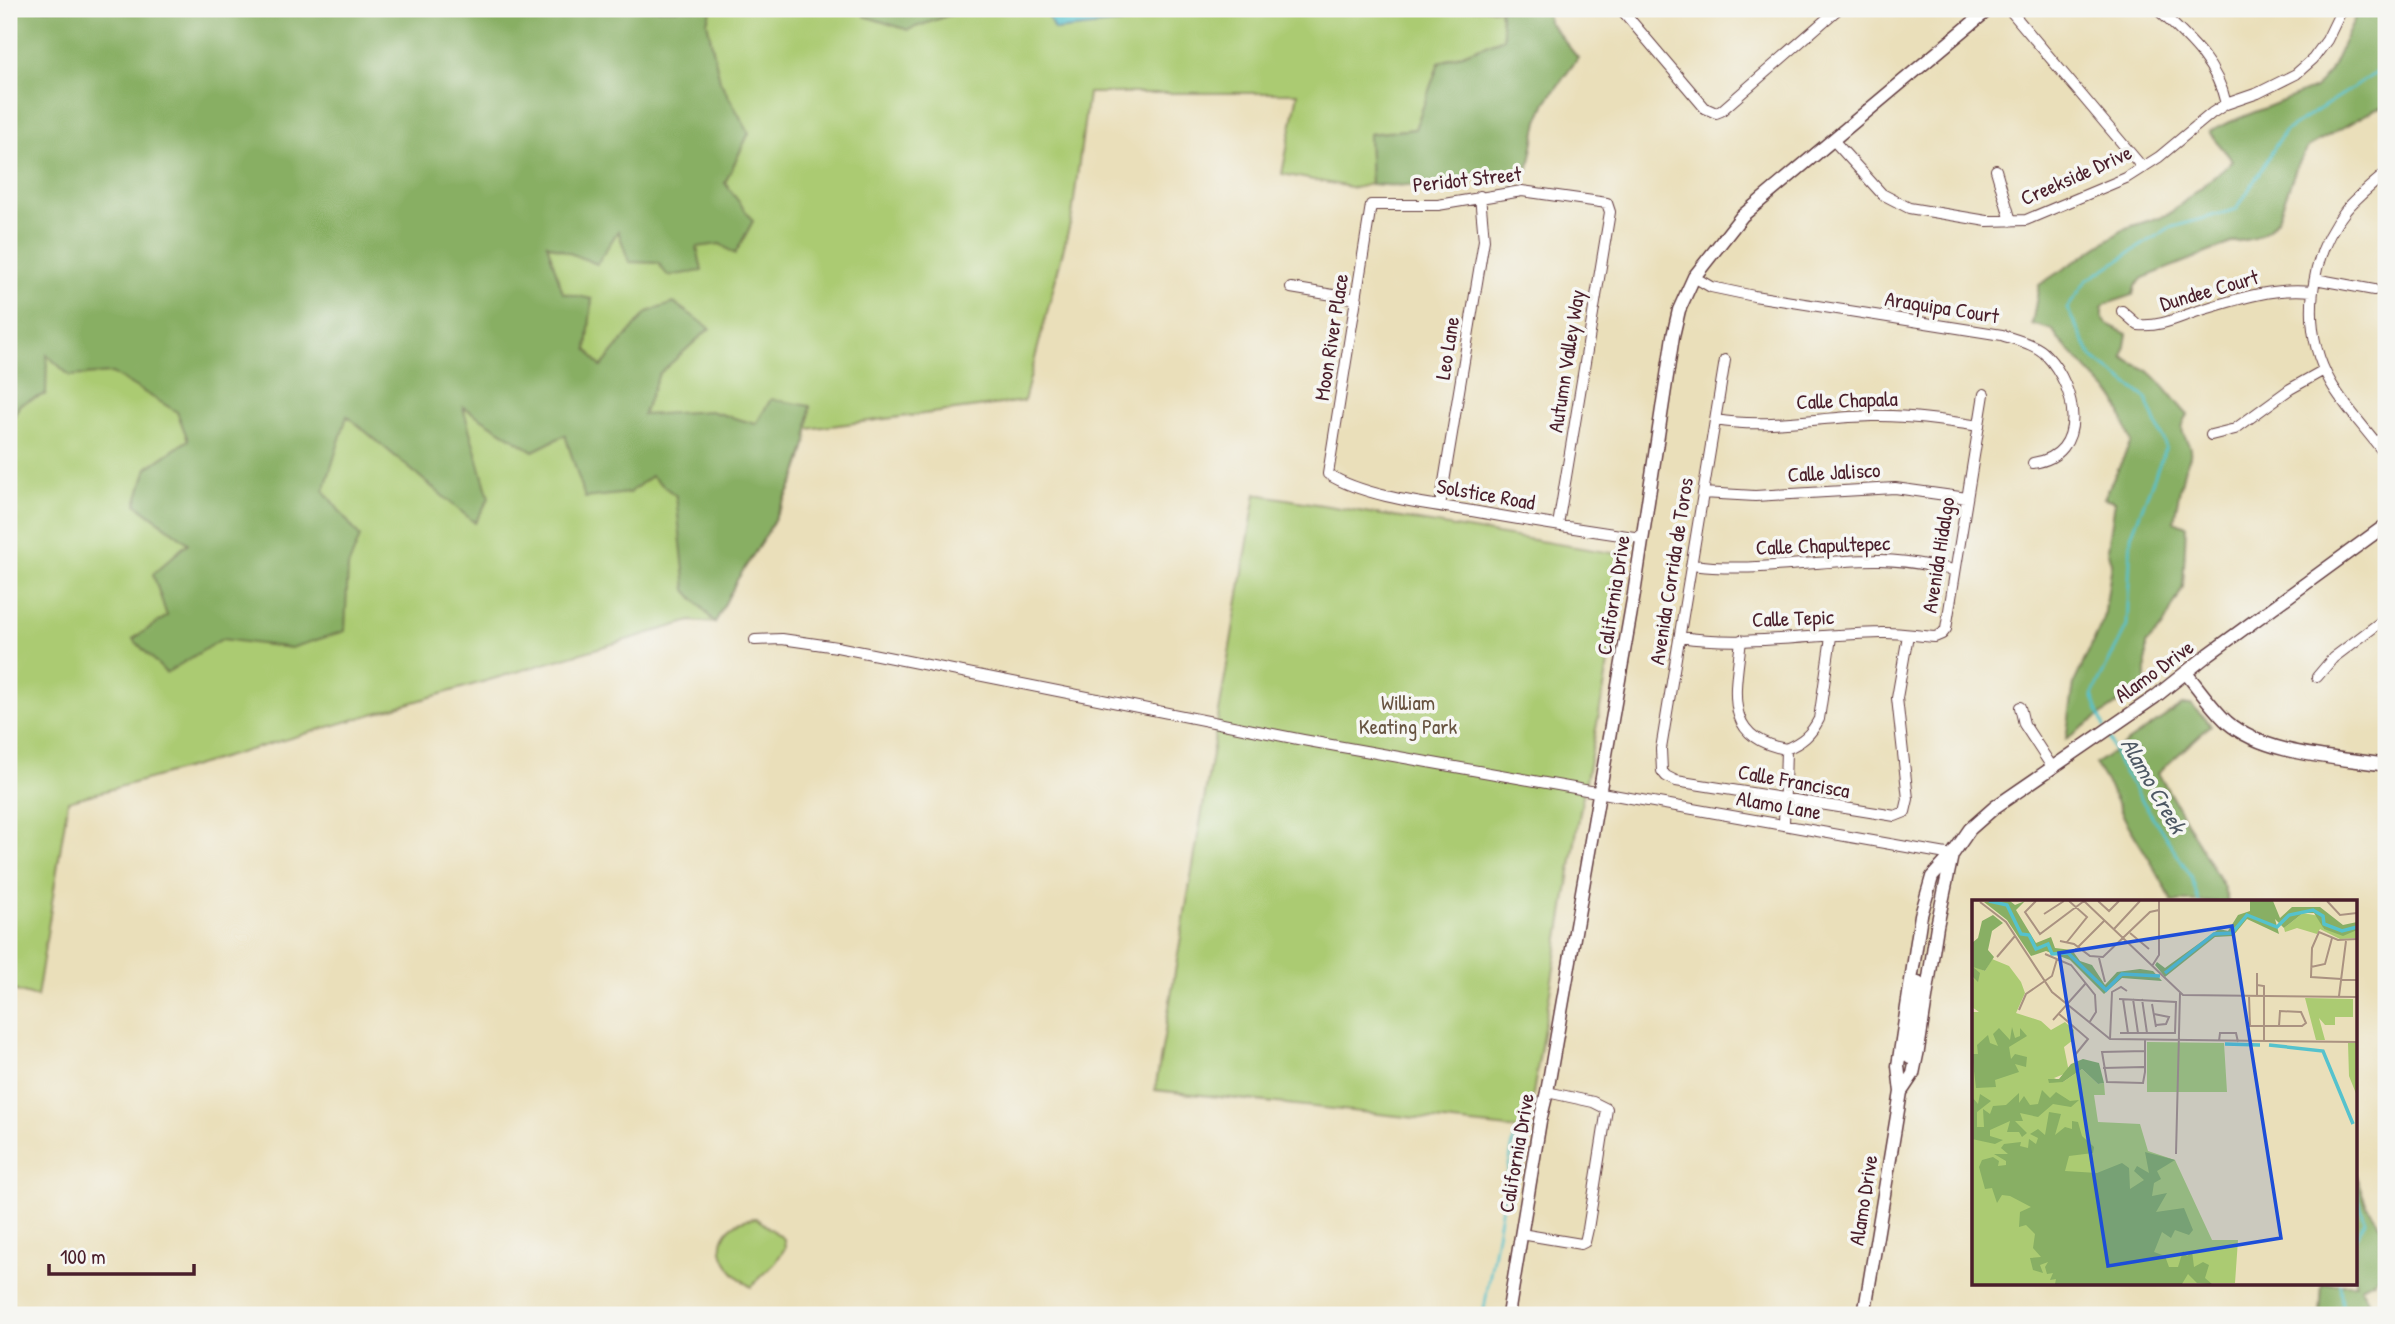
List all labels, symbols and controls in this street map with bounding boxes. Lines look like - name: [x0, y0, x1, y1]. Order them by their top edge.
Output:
- street label: Creekside Drive: [2016, 138, 2136, 212]
- street label: Peridot Street: [1411, 159, 1523, 199]
- street label: Dundee Court: [2156, 262, 2262, 318]
- street label: Moon River Place: [1307, 271, 1355, 403]
- street label: Araquipa Court: [1883, 284, 2002, 330]
- street label: Autumn Valley Way: [1540, 287, 1592, 434]
- street label: Leo Lane: [1428, 314, 1466, 382]
- street label: Calle Chapala: [1796, 384, 1898, 416]
- street label: Calle Jalisco: [1787, 455, 1881, 489]
- street label: Solstice Road: [1435, 471, 1537, 517]
- street label: Avenida Corrida de Toros: [1642, 475, 1700, 667]
- street label: Avenida Hidalgo: [1915, 495, 1961, 615]
- street label: Calle Chapultepec: [1755, 528, 1892, 562]
- street label: California Drive: [1589, 533, 1637, 657]
- street label: Calle Tepic: [1752, 602, 1835, 634]
- street label: Alamo Drive: [2109, 632, 2199, 710]
- park label: William Keating Park: [1359, 688, 1457, 741]
- water label: Alamo Creek: [2114, 731, 2195, 841]
- street label: Calle Francisca: [1736, 757, 1852, 805]
- street label: Alamo Lane: [1734, 783, 1824, 827]
- inset map: [1972, 900, 2356, 1286]
- street label: California Drive: [1491, 1091, 1541, 1215]
- street label: Alamo Drive: [1842, 1153, 1884, 1247]
- scale bar: [49, 1233, 194, 1277]
- text: 100 m: [60, 1242, 106, 1271]

